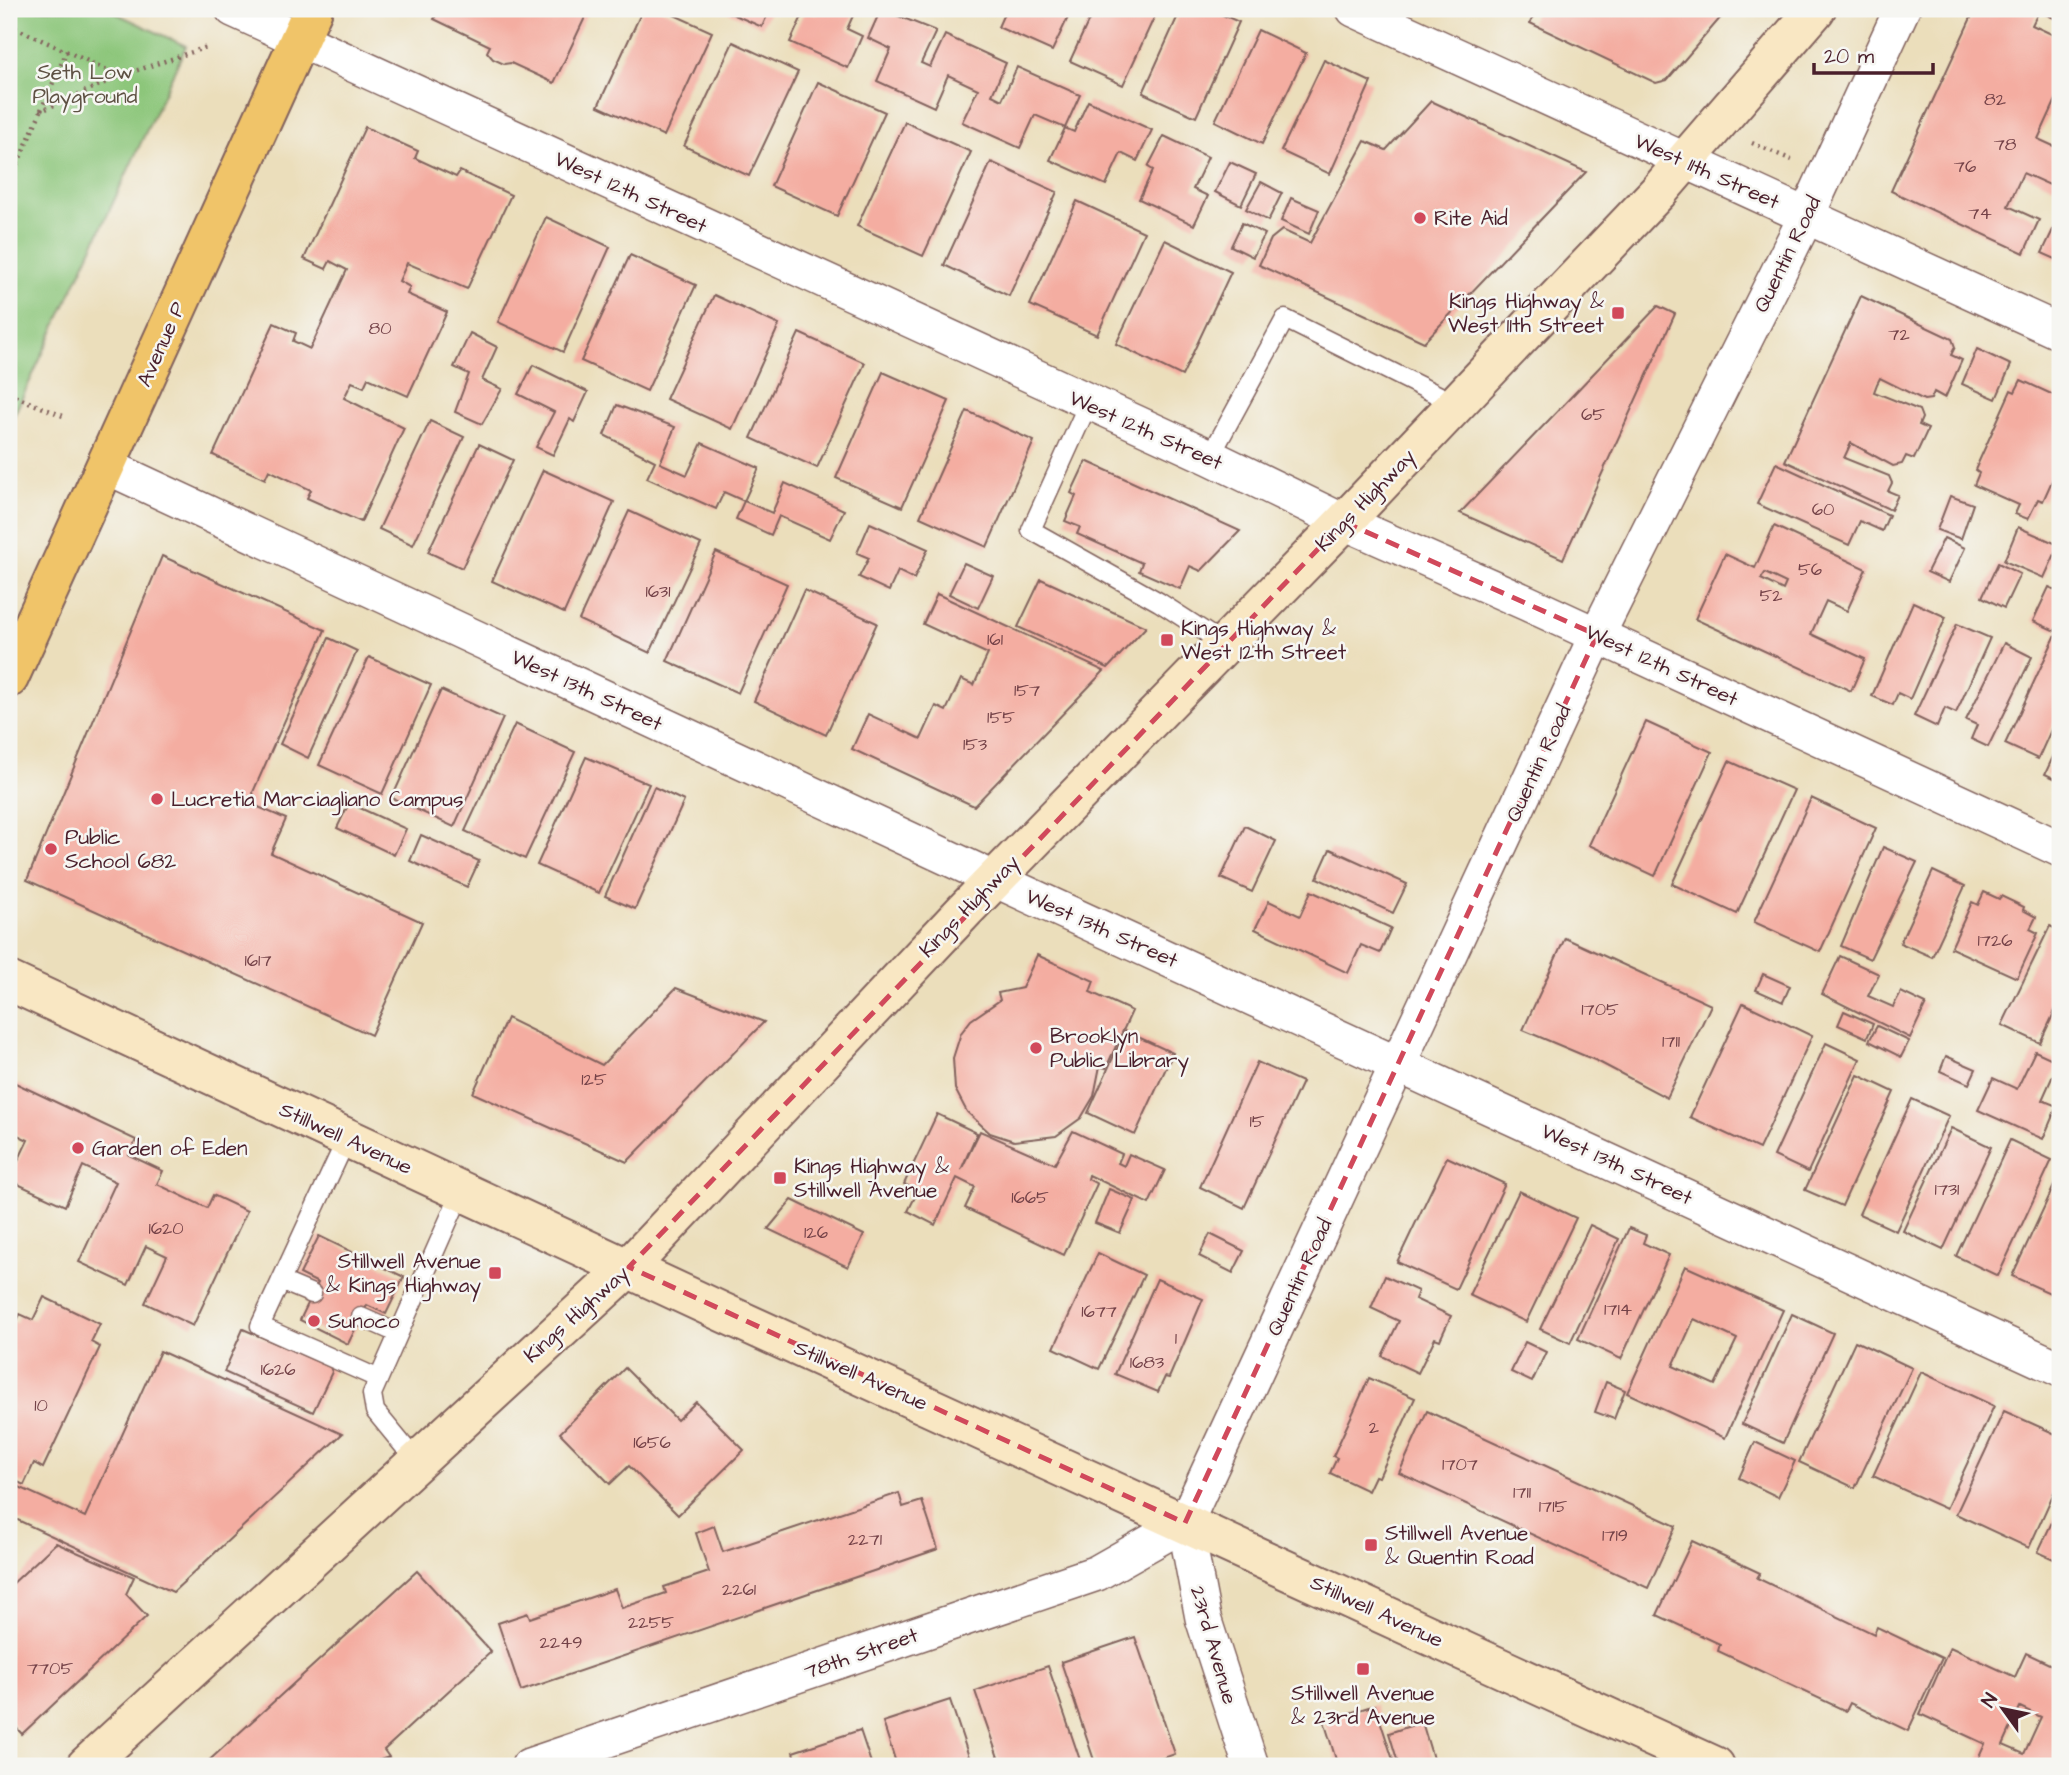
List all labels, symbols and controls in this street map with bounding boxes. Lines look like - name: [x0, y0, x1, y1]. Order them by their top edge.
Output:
- scale bar: [1814, 32, 1932, 76]
- text: 20 m: [1824, 42, 1875, 71]
- park label: Seth Low Playground: [32, 58, 138, 113]
- house number: 82: [1984, 87, 2007, 112]
- street label: West 11th Street: [1630, 126, 1784, 217]
- house number: 78: [1994, 132, 2017, 157]
- street label: West 12th Street: [550, 144, 712, 241]
- house number: 76: [1954, 154, 1976, 179]
- street label: Quentin Road: [1747, 191, 1828, 317]
- house number: 74: [1968, 201, 1992, 226]
- place label: Rite Aid: [1434, 204, 1508, 233]
- marker: Rite Aid: [1412, 210, 1428, 226]
- place label: Kings Highway & West 11th Street: [1448, 287, 1604, 340]
- street label: Avenue P: [130, 297, 193, 391]
- marker: Kings Highway & West 11th Street: [1610, 305, 1626, 321]
- house number: 80: [368, 316, 392, 341]
- house number: 72: [1888, 322, 1910, 347]
- street label: West 12th Street: [1064, 384, 1228, 478]
- house number: 65: [1581, 402, 1605, 427]
- street label: Kings Highway: [1309, 442, 1424, 559]
- house number: 60: [1812, 497, 1834, 522]
- house number: 56: [1798, 557, 1822, 582]
- house number: 1631: [645, 579, 671, 604]
- house number: 52: [1759, 583, 1783, 608]
- place label: Kings Highway & West 12th Street: [1181, 614, 1347, 667]
- street label: West 12th Street: [1581, 617, 1743, 714]
- house number: 161: [987, 627, 1003, 652]
- marker: Kings Highway & West 12th Street: [1159, 632, 1175, 648]
- street label: West 13th Street: [506, 643, 668, 738]
- house number: 157: [1014, 678, 1040, 703]
- street label: Quentin Road: [1499, 700, 1578, 827]
- house number: 155: [987, 705, 1015, 730]
- house number: 153: [963, 732, 987, 757]
- place label: Lucretia Marciagliano Campus: [171, 785, 464, 816]
- marker: Lucretia Marciagliano Campus: [149, 791, 165, 807]
- place label: Public School 682: [65, 823, 176, 876]
- marker: Public School 682: [43, 841, 59, 857]
- street label: Kings Highway: [913, 848, 1028, 965]
- street label: West 13th Street: [1021, 882, 1183, 975]
- house number: 1726: [1978, 928, 2012, 953]
- house number: 1617: [245, 948, 271, 973]
- house number: 1705: [1581, 997, 1619, 1022]
- place label: Brooklyn Public Library: [1050, 1022, 1189, 1077]
- house number: 1711: [1662, 1029, 1680, 1054]
- marker: Brooklyn Public Library: [1028, 1040, 1044, 1056]
- house number: 125: [581, 1067, 607, 1092]
- street label: Stillwell Avenue: [275, 1095, 417, 1182]
- house number: 15: [1249, 1109, 1265, 1134]
- street label: West 13th Street: [1536, 1117, 1698, 1212]
- place label: Garden of Eden: [92, 1134, 248, 1163]
- marker: Garden of Eden: [70, 1140, 86, 1156]
- place label: Kings Highway & Stillwell Avenue: [794, 1152, 949, 1205]
- marker: Kings Highway & Stillwell Avenue: [772, 1170, 788, 1186]
- house number: 1731: [1935, 1177, 1959, 1202]
- house number: 1665: [1011, 1185, 1049, 1210]
- street label: Quentin Road: [1260, 1214, 1339, 1341]
- house number: 1620: [148, 1216, 184, 1241]
- house number: 126: [804, 1220, 828, 1245]
- place label: Stillwell Avenue & Kings Highway: [326, 1247, 481, 1302]
- street label: Kings Highway: [517, 1259, 637, 1371]
- marker: Stillwell Avenue & Kings Highway: [487, 1265, 503, 1281]
- house number: 1714: [1604, 1297, 1632, 1322]
- house number: 1677: [1081, 1299, 1117, 1324]
- place label: Sunoco: [328, 1307, 400, 1336]
- marker: Sunoco: [306, 1313, 322, 1329]
- house number: 1: [1175, 1326, 1177, 1351]
- street label: Stillwell Avenue: [789, 1333, 932, 1418]
- house number: 1683: [1130, 1350, 1164, 1375]
- house number: 1626: [260, 1357, 296, 1382]
- house number: 10: [34, 1393, 48, 1418]
- house number: 2: [1369, 1415, 1380, 1440]
- house number: 1656: [633, 1430, 671, 1455]
- house number: 1707: [1442, 1452, 1478, 1477]
- house number: 1711: [1513, 1480, 1531, 1505]
- house number: 1715: [1539, 1494, 1567, 1519]
- place label: Stillwell Avenue & Quentin Road: [1385, 1519, 1534, 1572]
- house number: 1719: [1602, 1523, 1628, 1548]
- house number: 2271: [848, 1527, 882, 1552]
- marker: Stillwell Avenue & Quentin Road: [1363, 1537, 1379, 1553]
- street label: Stillwell Avenue: [1306, 1568, 1448, 1655]
- house number: 2261: [722, 1577, 756, 1602]
- street label: 23rd Avenue: [1183, 1583, 1244, 1708]
- house number: 2255: [628, 1610, 674, 1635]
- street label: 78th Street: [800, 1620, 922, 1686]
- house number: 2249: [539, 1630, 583, 1655]
- house number: 7705: [27, 1656, 73, 1681]
- marker: Stillwell Avenue & 23rd Avenue: [1355, 1661, 1371, 1677]
- north arrow: [1968, 1674, 2038, 1744]
- place label: Stillwell Avenue & 23rd Avenue: [1291, 1679, 1435, 1732]
- text: N: [1975, 1688, 2005, 1713]

